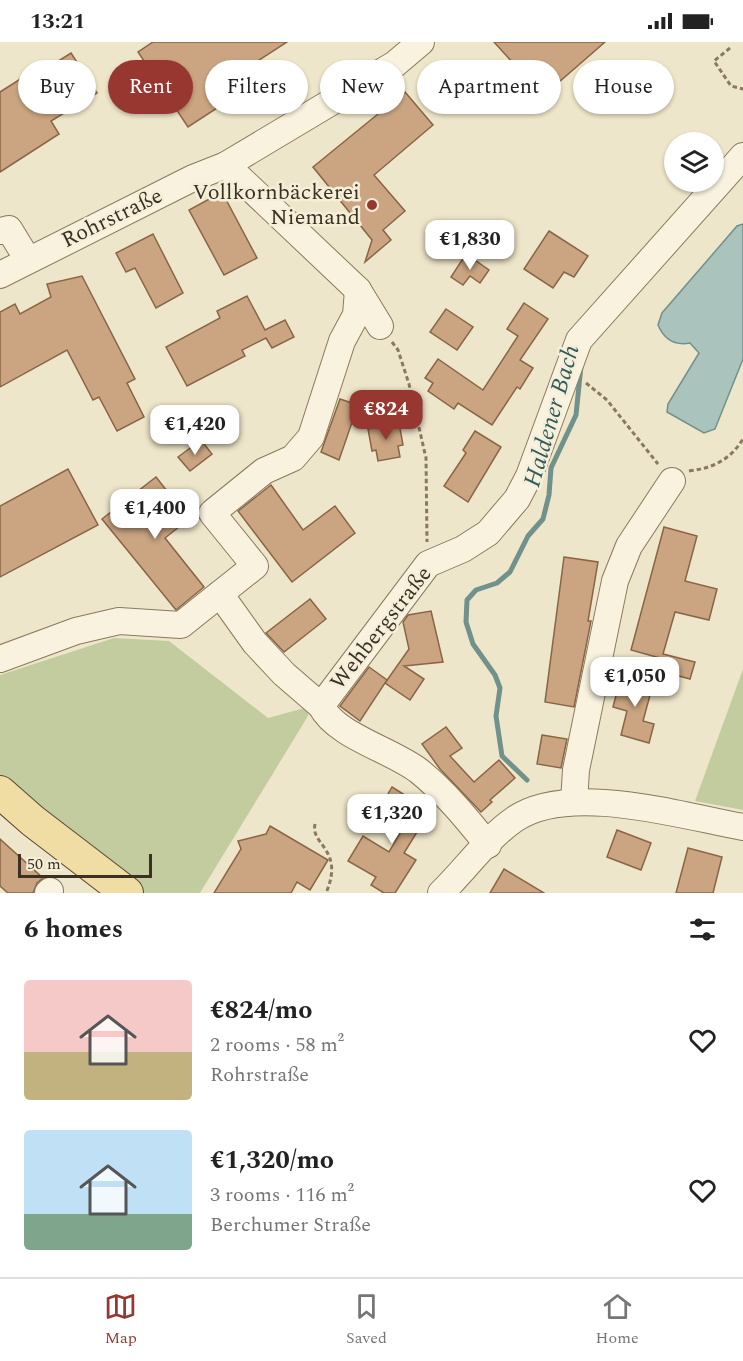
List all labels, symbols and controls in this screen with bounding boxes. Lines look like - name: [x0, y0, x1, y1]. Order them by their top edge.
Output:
- text: 13:21: [30, 5, 85, 38]
- chip: Buy: [18, 60, 96, 114]
- chip: Rent: [108, 60, 193, 114]
- chip: Filters: [205, 60, 308, 114]
- chip: New: [320, 60, 405, 114]
- chip: Apartment: [417, 60, 561, 114]
- chip: House: [573, 60, 674, 114]
- map controls: [664, 132, 724, 192]
- button: layers: [664, 132, 724, 192]
- place label: Vollkornbäckerei Niemand: [192, 176, 360, 234]
- street label: Rohrstraße: [56, 179, 168, 257]
- marker: Vollkornbäckerei Niemand: [365, 198, 379, 212]
- pin: €1,830: [421, 220, 519, 271]
- text: €1,830: [439, 224, 501, 254]
- water label: Haldener Bach: [515, 341, 589, 491]
- pin: €824: [350, 390, 422, 441]
- text: €824: [364, 394, 408, 424]
- pin: €1,420: [146, 405, 244, 456]
- text: €1,420: [164, 409, 226, 439]
- pin: €1,400: [106, 489, 204, 540]
- text: €1,400: [124, 493, 186, 523]
- street label: Wehbergstraße: [322, 559, 440, 697]
- pin: €1,050: [586, 657, 684, 708]
- text: €1,050: [604, 661, 666, 691]
- pin: €1,320: [343, 794, 441, 845]
- text: €1,320: [361, 798, 423, 828]
- scale bar: [18, 851, 152, 878]
- text: 50 m: [27, 852, 61, 876]
- text: 6 homes: [24, 909, 123, 949]
- icon: filters: [686, 913, 719, 946]
- text: €824/mo: [210, 990, 313, 1030]
- icon: home: [72, 1004, 144, 1076]
- icon: heart: [686, 1024, 719, 1057]
- text: 2 rooms · 58 m²: [210, 1030, 344, 1060]
- text: Rohrstraße: [210, 1060, 309, 1090]
- text: €1,320/mo: [210, 1140, 334, 1180]
- icon: home: [72, 1154, 144, 1226]
- icon: heart: [686, 1174, 719, 1207]
- text: 3 rooms · 116 m²: [210, 1180, 354, 1210]
- text: Berchumer Straße: [210, 1210, 371, 1240]
- tab: Map: [104, 1290, 137, 1350]
- tab: Saved: [346, 1290, 387, 1350]
- tab: Home: [596, 1290, 639, 1350]

